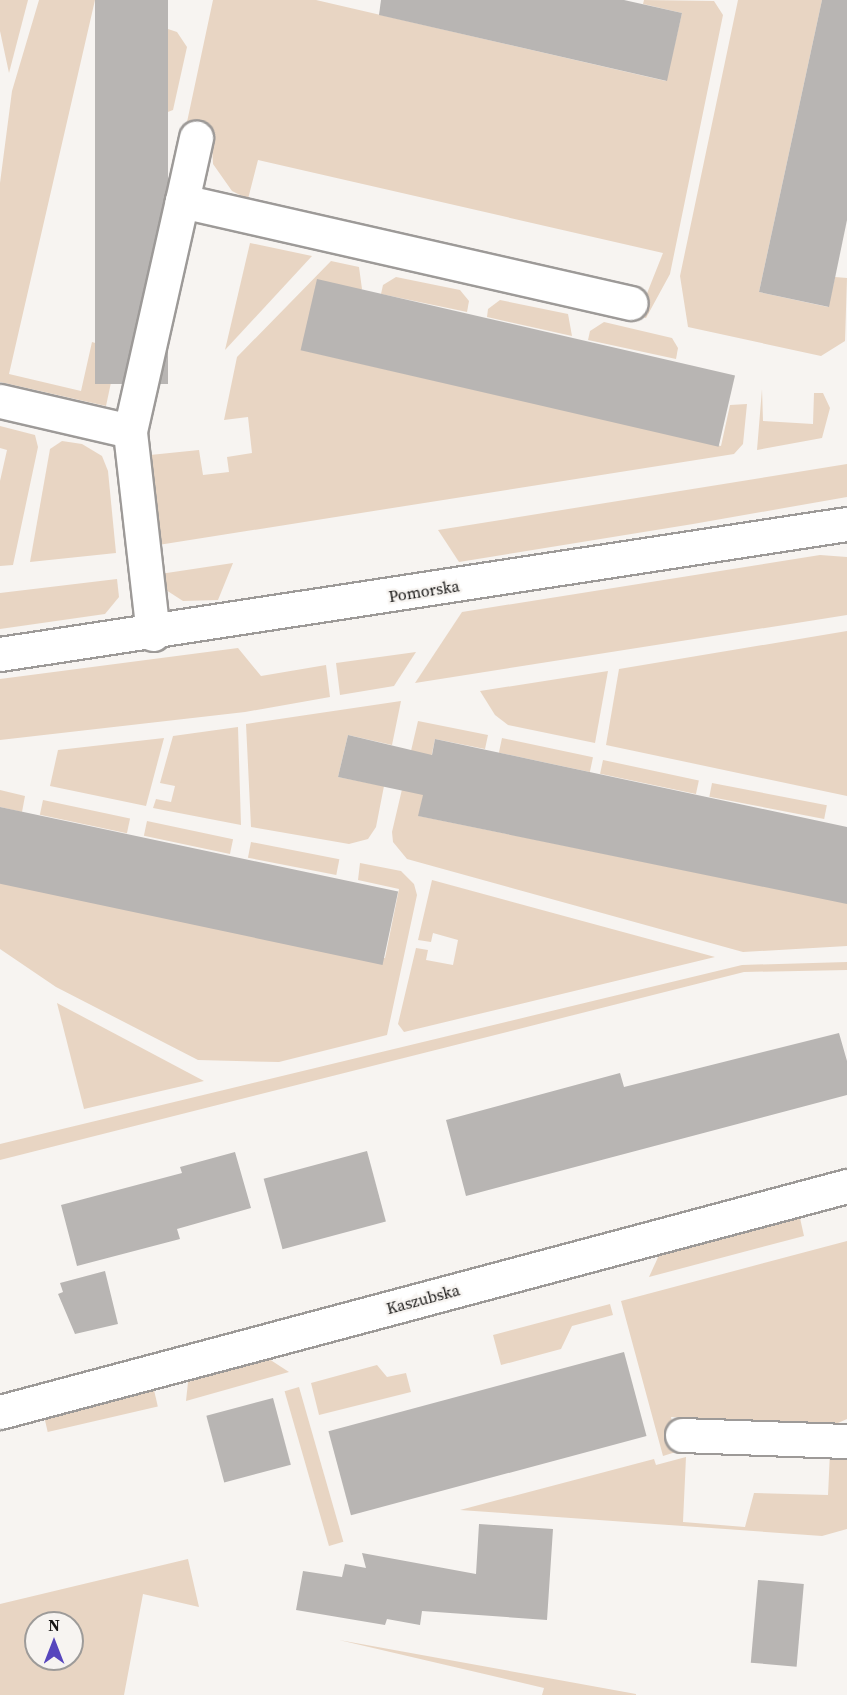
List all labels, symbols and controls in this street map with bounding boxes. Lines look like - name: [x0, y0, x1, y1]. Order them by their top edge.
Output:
- street label: Pomorska: [387, 576, 461, 606]
- street label: Kaszubska: [384, 1280, 462, 1318]
- north arrow: [24, 1611, 84, 1671]
- text: N: [48, 1614, 60, 1636]

